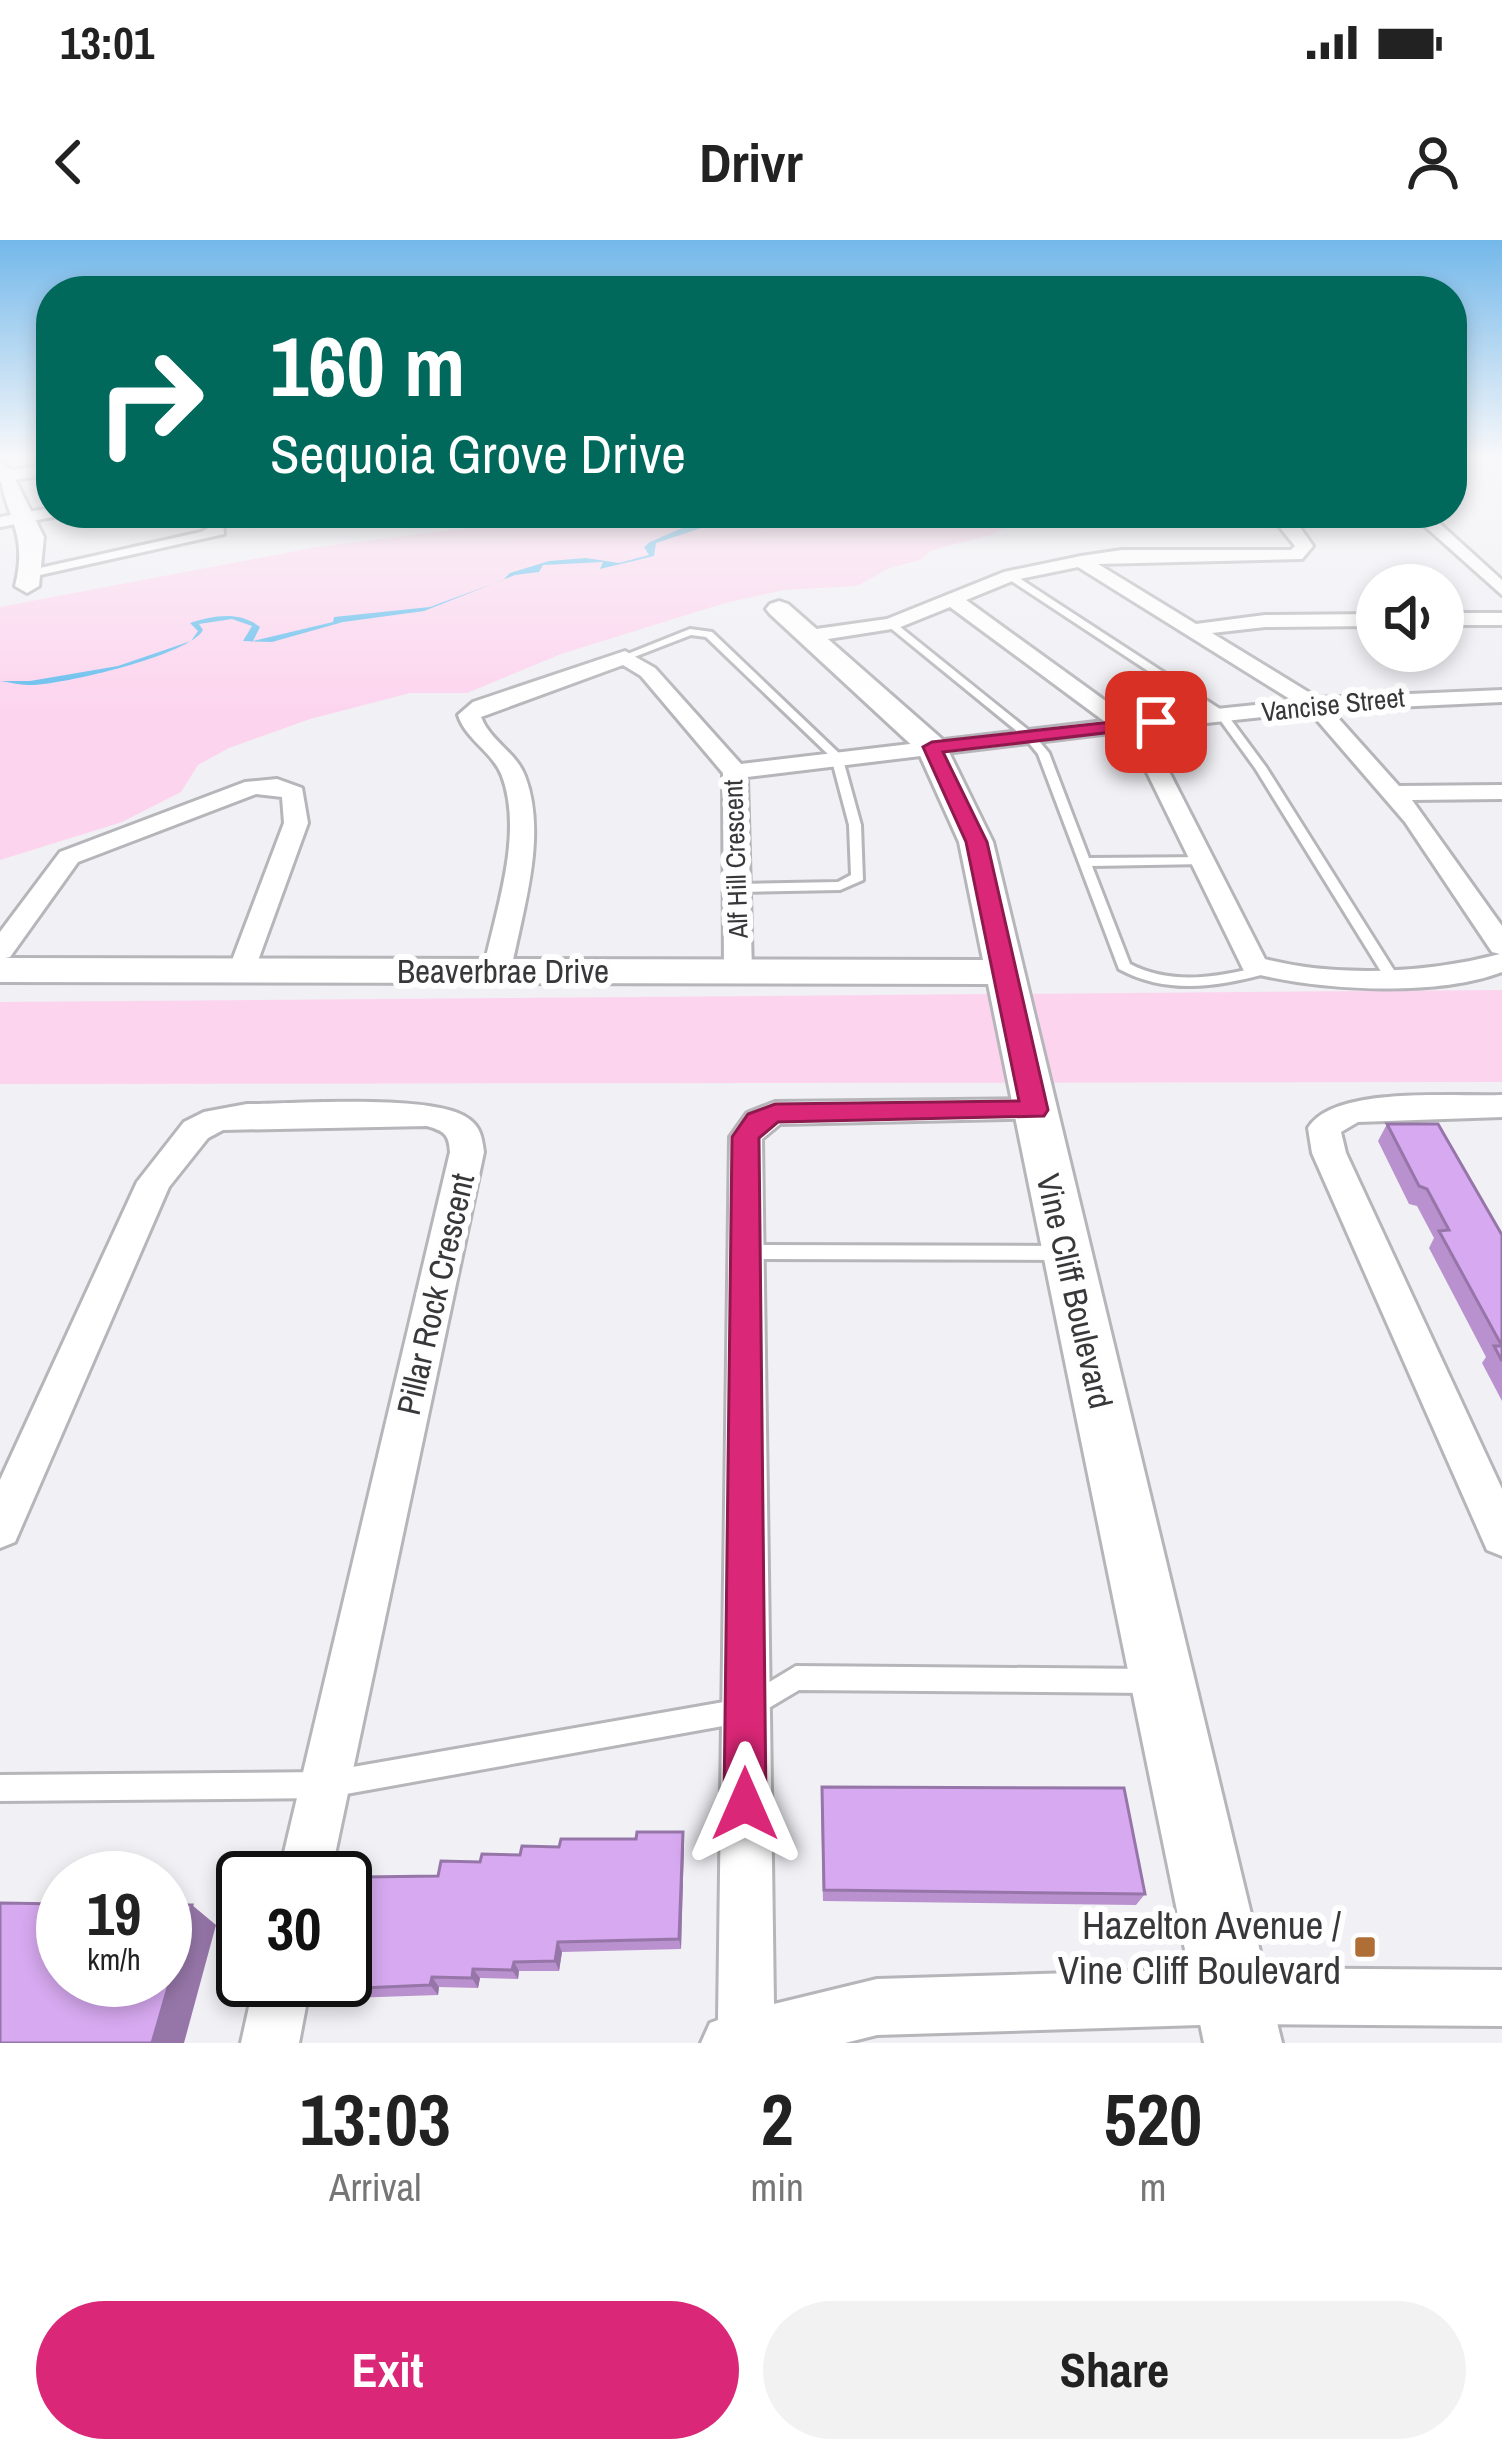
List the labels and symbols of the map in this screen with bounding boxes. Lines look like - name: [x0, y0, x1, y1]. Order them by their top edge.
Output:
- pin: [1105, 671, 1207, 773]
- street label: Vancise Street: [1260, 679, 1406, 729]
- street label: Alf Hill Crescent: [714, 779, 756, 940]
- street label: Beaverbrae Drive: [397, 949, 609, 993]
- street label: Pillar Rock Crescent: [386, 1169, 484, 1419]
- street label: Vine Cliff Boulevard: [1027, 1169, 1123, 1413]
- position arrow: [682, 1741, 808, 1867]
- speed limit sign: 30: [216, 1851, 372, 2007]
- place label: Hazelton Avenue / Vine Cliff Boulevard: [1058, 1899, 1341, 1996]
- marker: Hazelton Avenue / Vine Cliff Boulevard: [1352, 1934, 1378, 1960]

